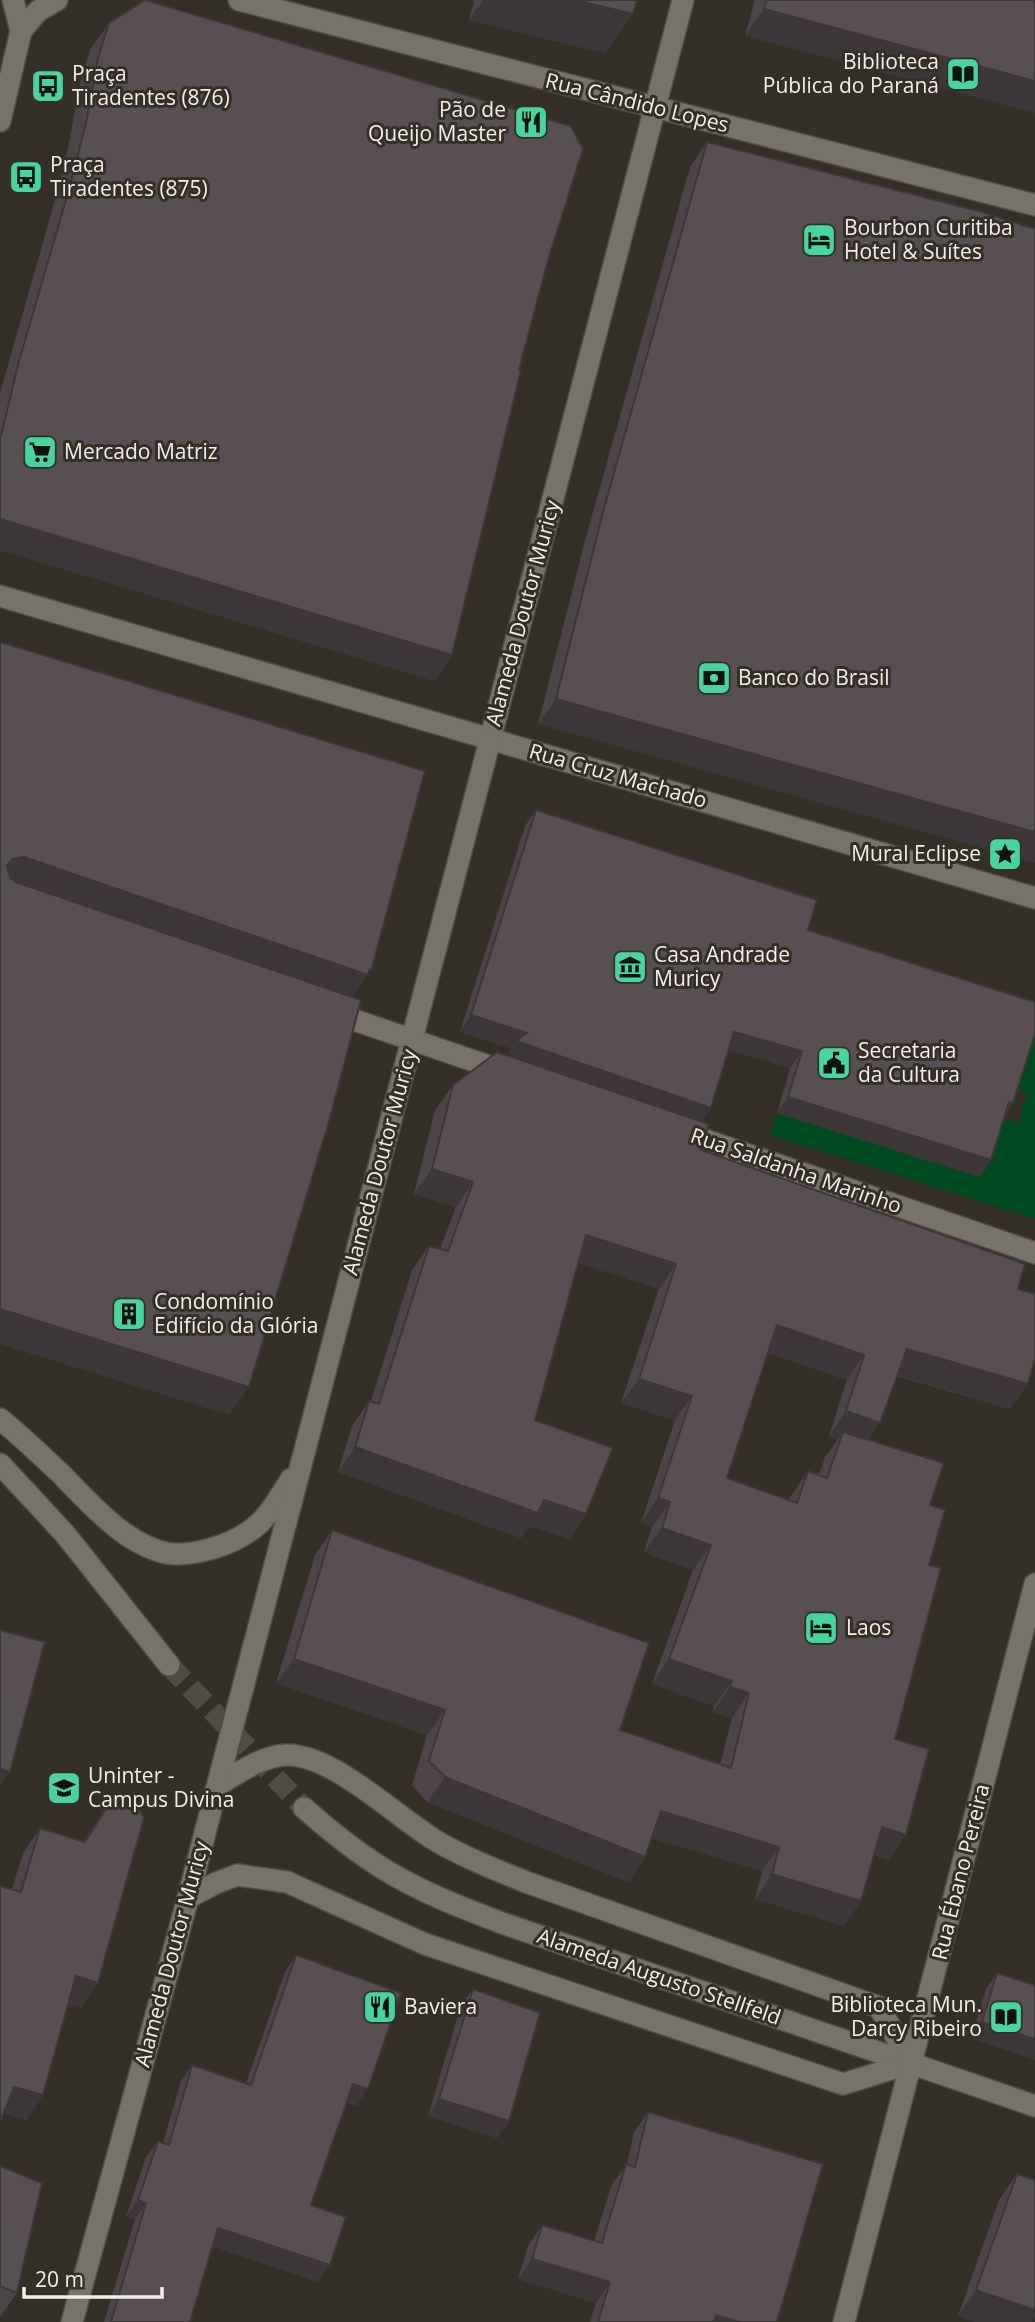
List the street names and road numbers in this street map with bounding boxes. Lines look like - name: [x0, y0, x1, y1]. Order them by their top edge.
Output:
- street label: Rua Cândido Lopes: [543, 66, 732, 138]
- street label: Alameda Doutor Muricy: [478, 496, 566, 729]
- street label: Rua Cruz Machado: [526, 736, 710, 814]
- street label: Alameda Doutor Muricy: [335, 1045, 423, 1278]
- street label: Rua Saldanha Marinho: [687, 1121, 906, 1219]
- street label: Rua Ébano Pereira: [925, 1781, 995, 1963]
- street label: Alameda Doutor Muricy: [127, 1837, 215, 2070]
- street label: Alameda Augusto Stellfeld: [534, 1921, 785, 2031]

